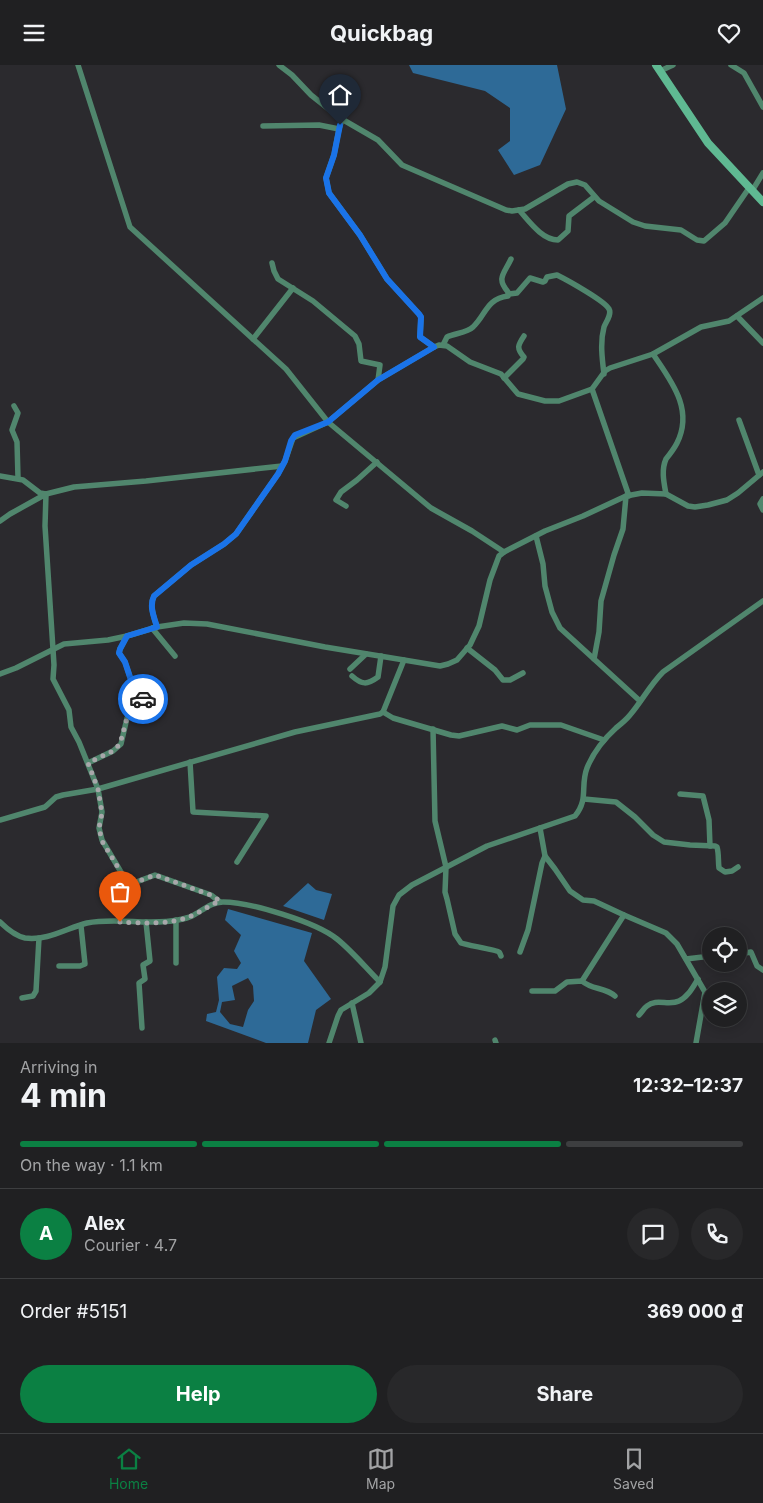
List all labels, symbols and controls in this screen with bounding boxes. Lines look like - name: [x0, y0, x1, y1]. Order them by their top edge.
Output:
- icon: menu: [20, 19, 48, 47]
- icon: heart: [715, 19, 743, 47]
- text: Quickbag: [330, 20, 433, 46]
- pin: [319, 74, 361, 125]
- icon: home: [326, 81, 354, 109]
- courier: [118, 674, 168, 724]
- icon: car: [129, 685, 157, 713]
- pin: [99, 871, 141, 922]
- icon: bag: [106, 878, 134, 906]
- map controls: [702, 927, 747, 1027]
- button: locate: [702, 927, 747, 972]
- button: layers: [702, 982, 747, 1027]
- text: Arriving in: [20, 1057, 97, 1077]
- text: 12:32–12:37: [633, 1074, 743, 1097]
- text: 4 min: [20, 1076, 107, 1115]
- text: On the way · 1.1 km: [20, 1155, 163, 1175]
- button: chat: [627, 1208, 679, 1260]
- button: phone: [691, 1208, 743, 1260]
- text: Alex: [84, 1212, 125, 1235]
- text: A: [39, 1222, 53, 1245]
- text: Courier · 4.7: [84, 1235, 177, 1255]
- text: Order #5151: [20, 1300, 127, 1323]
- text: 369 000 ₫: [647, 1300, 743, 1323]
- button: Help: [20, 1365, 377, 1423]
- button: Share: [387, 1365, 743, 1423]
- tab: Home: [109, 1445, 148, 1492]
- tab: Map: [366, 1445, 395, 1492]
- tab: Saved: [613, 1445, 654, 1492]

